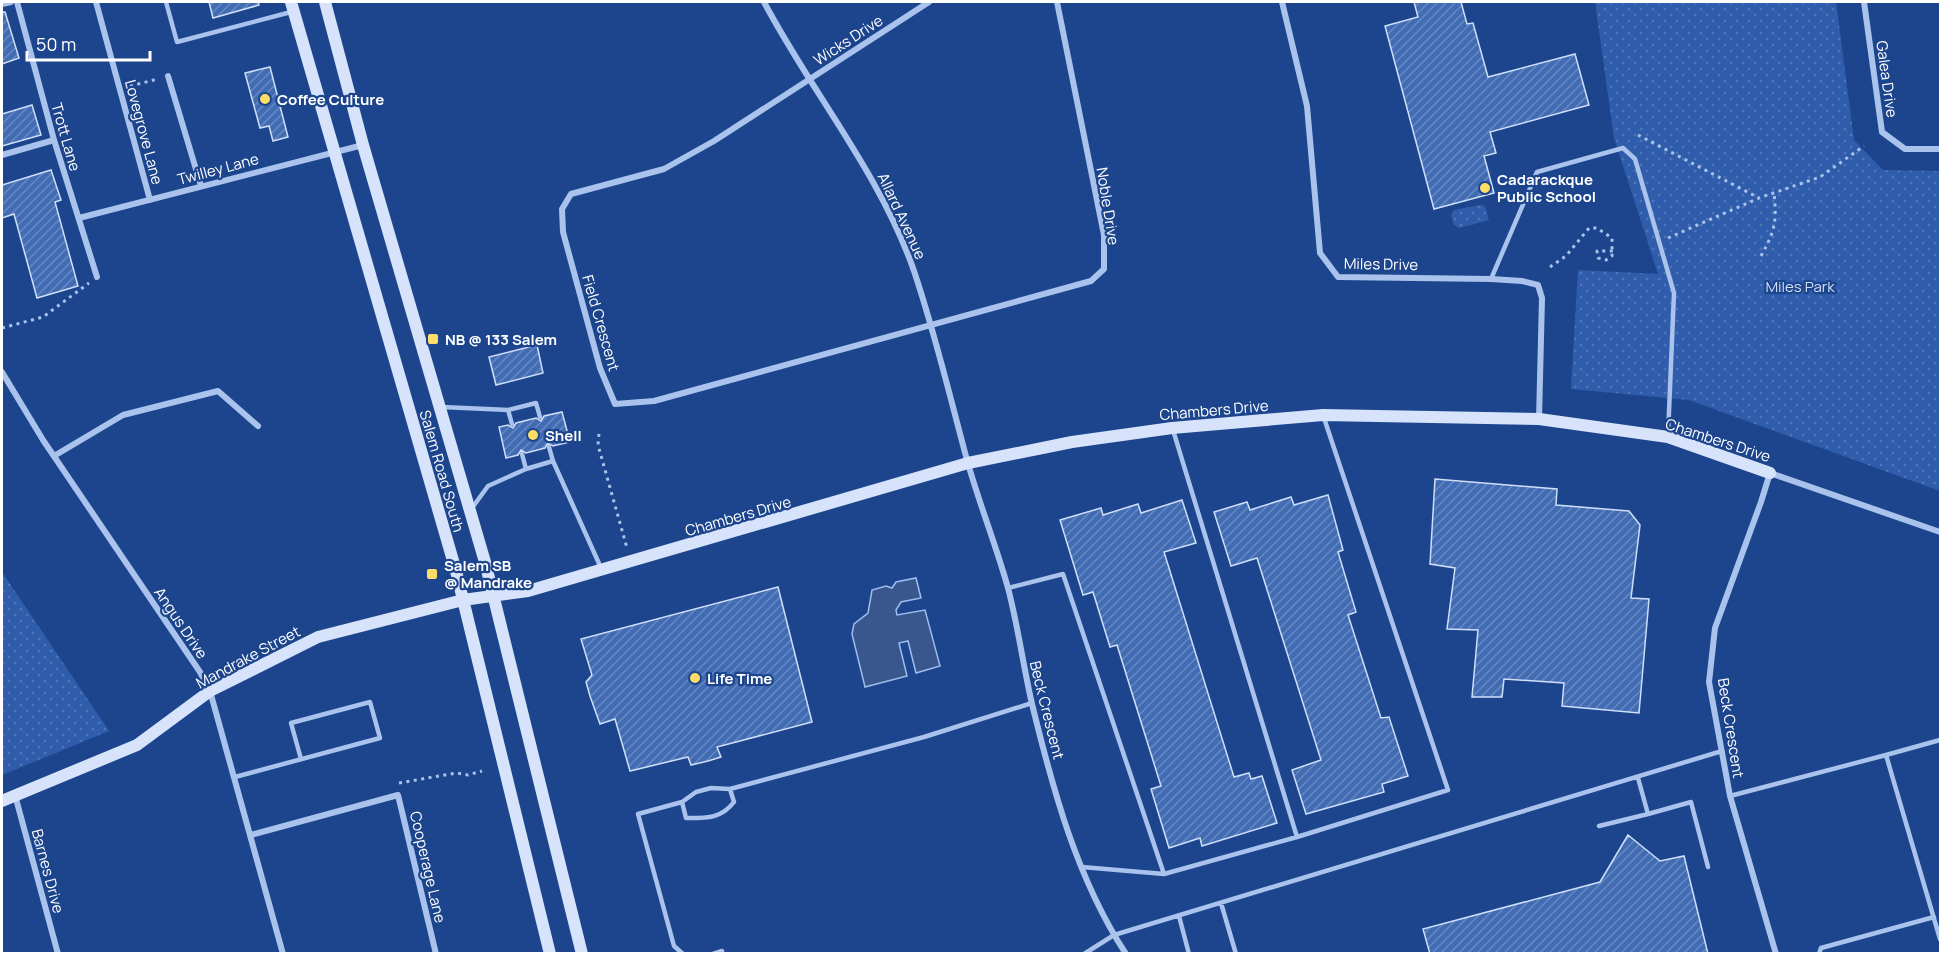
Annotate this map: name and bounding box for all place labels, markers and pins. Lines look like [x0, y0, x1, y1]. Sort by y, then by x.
place label: Coffee Culture [277, 89, 384, 110]
marker: Coffee Culture [258, 92, 272, 106]
place label: Cadarackque Public School [1497, 169, 1596, 207]
marker: Cadarackque Public School [1478, 181, 1492, 195]
place label: NB @ 133 Salem [445, 329, 557, 350]
marker: NB @ 133 Salem [426, 332, 440, 346]
place label: Shell [545, 425, 582, 446]
marker: Shell [526, 428, 540, 442]
place label: Salem SB @ Mandrake [444, 555, 532, 593]
marker: Salem SB @ Mandrake [425, 567, 439, 581]
place label: Life Time [707, 668, 772, 689]
marker: Life Time [688, 671, 702, 685]

